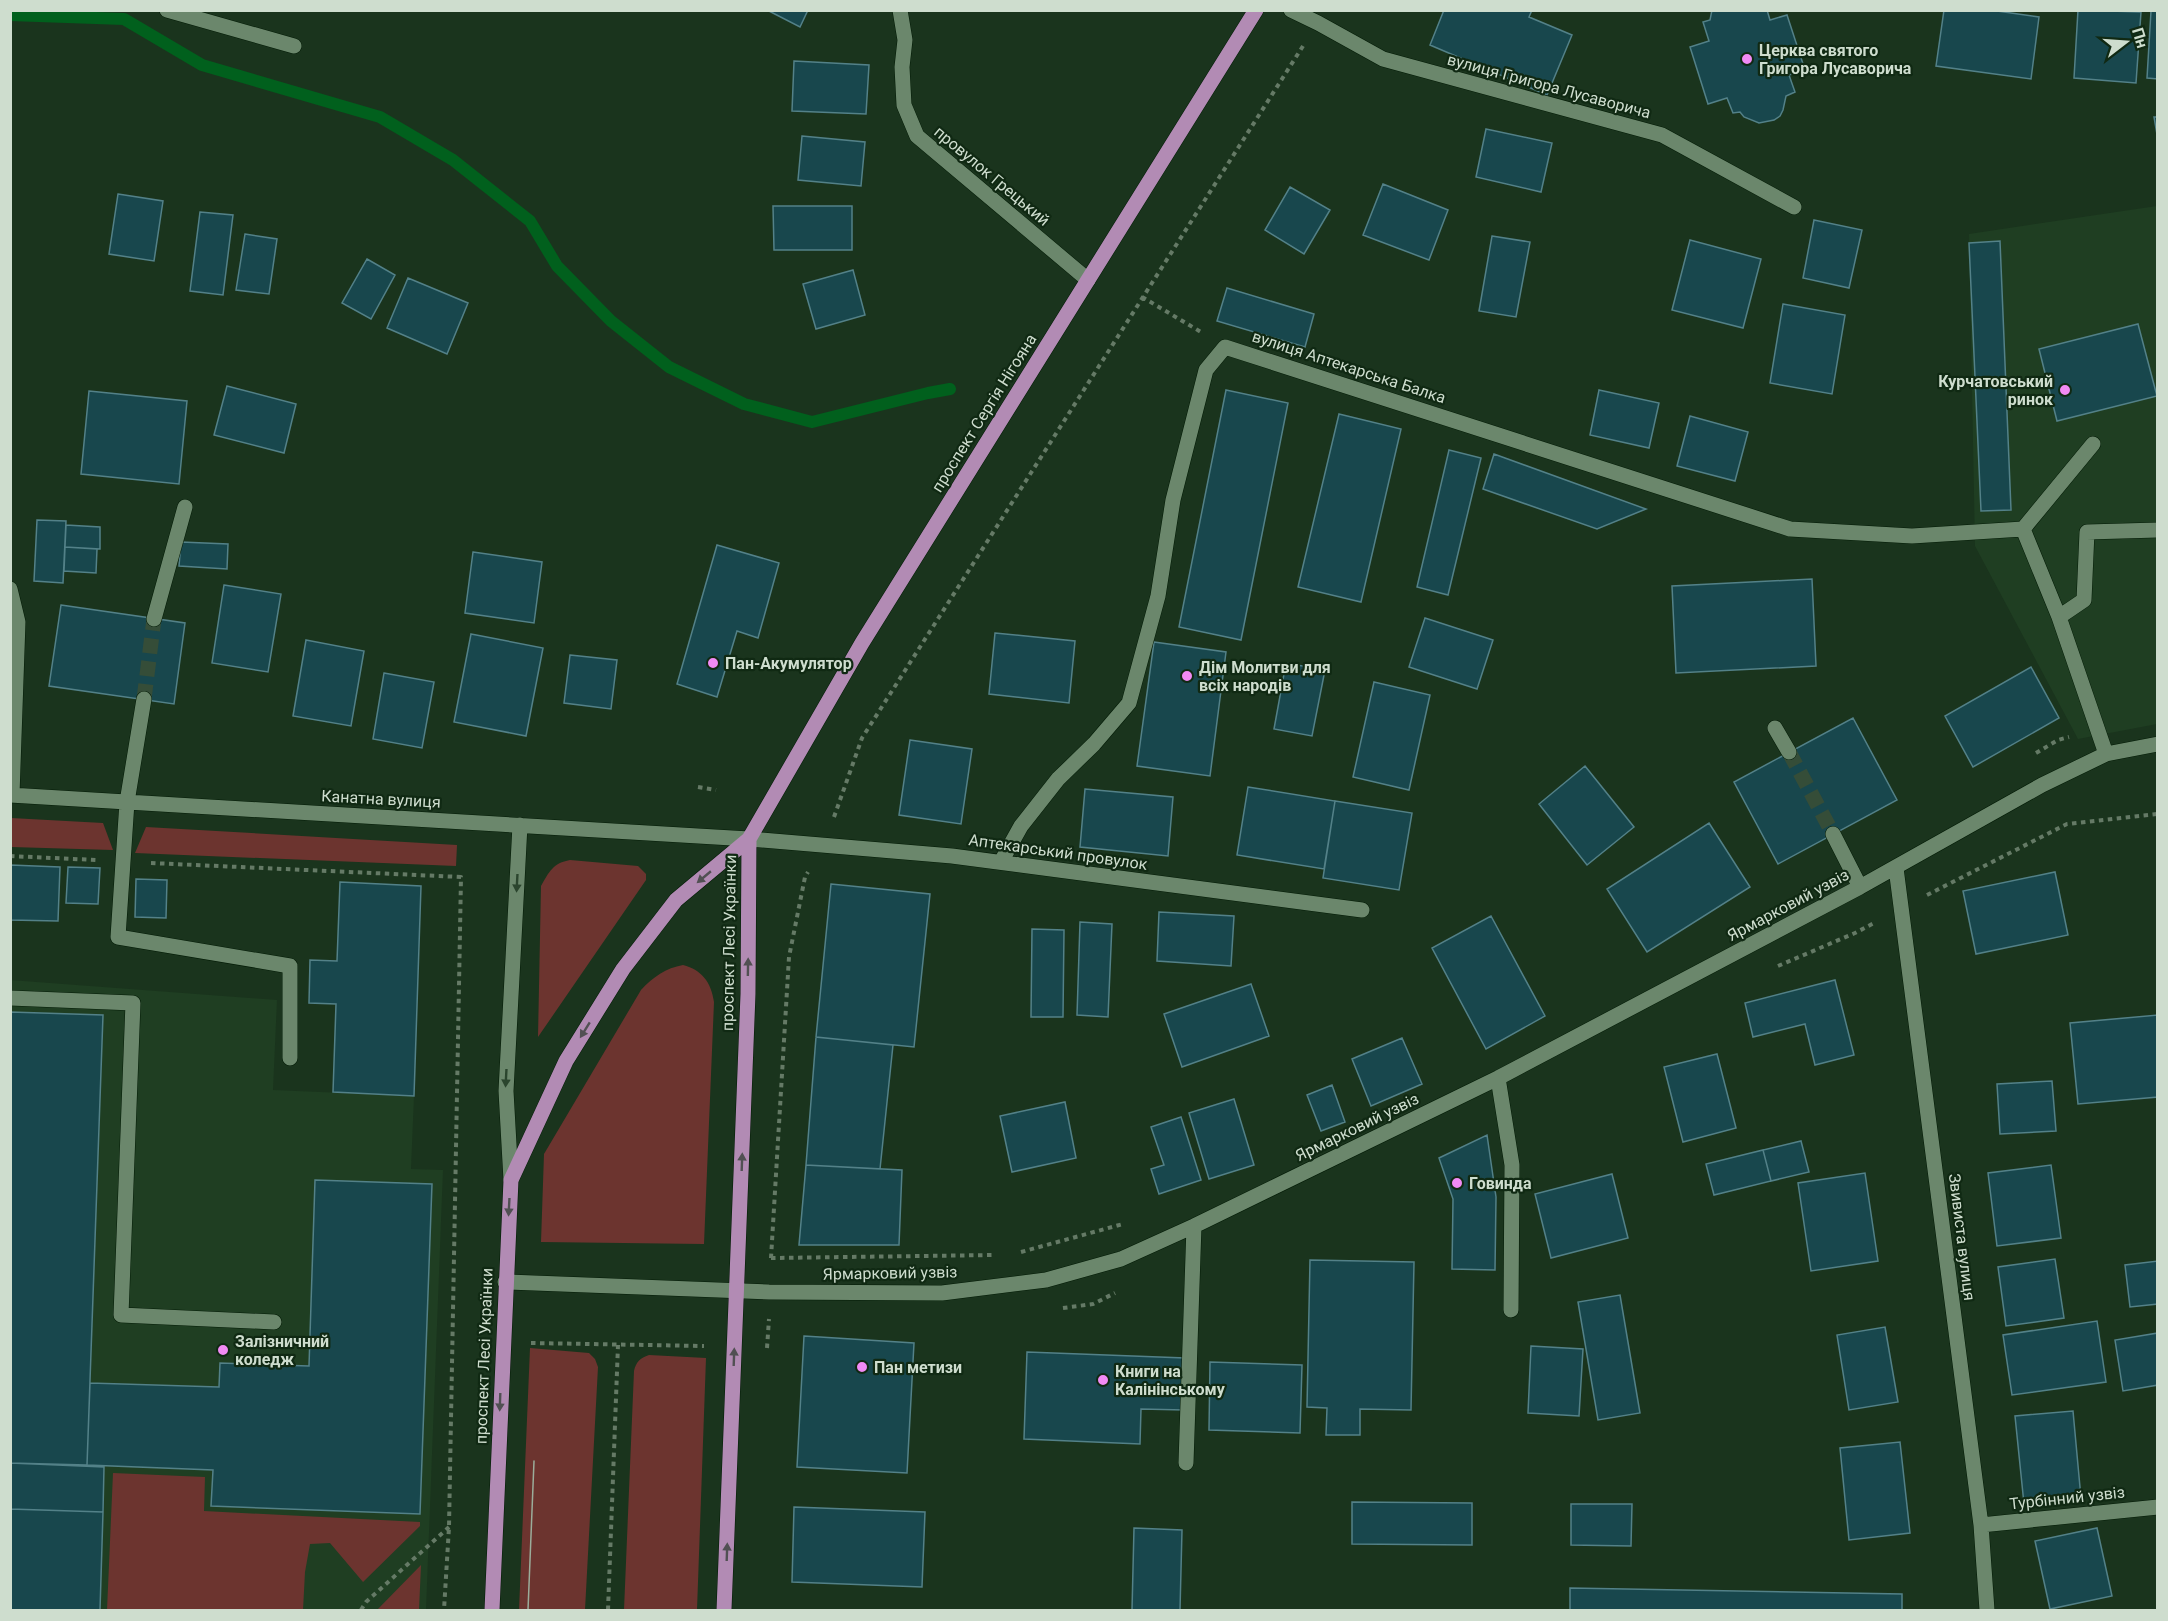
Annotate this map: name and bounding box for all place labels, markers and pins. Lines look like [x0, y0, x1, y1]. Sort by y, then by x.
place label: Церква святого Григора Лусаворича [1759, 41, 1912, 78]
marker: Церква святого Григора Лусаворича [1740, 52, 1754, 66]
place label: Курчатовський ринок [1938, 372, 2054, 409]
marker: Курчатовський ринок [2058, 383, 2072, 397]
place label: Пан-Акумулятор [725, 654, 852, 673]
marker: Пан-Акумулятор [706, 656, 720, 670]
place label: Дім Молитви для всіх народів [1199, 658, 1331, 695]
marker: Дім Молитви для всіх народів [1180, 669, 1194, 683]
place label: Говинда [1469, 1174, 1532, 1193]
marker: Говинда [1450, 1176, 1464, 1190]
place label: Залізничний коледж [235, 1332, 329, 1369]
marker: Залізничний коледж [216, 1343, 230, 1357]
place label: Пан метизи [874, 1358, 962, 1377]
marker: Пан метизи [855, 1360, 869, 1374]
place label: Книги на Калінінському [1115, 1362, 1226, 1399]
marker: Книги на Калінінському [1096, 1373, 1110, 1387]

